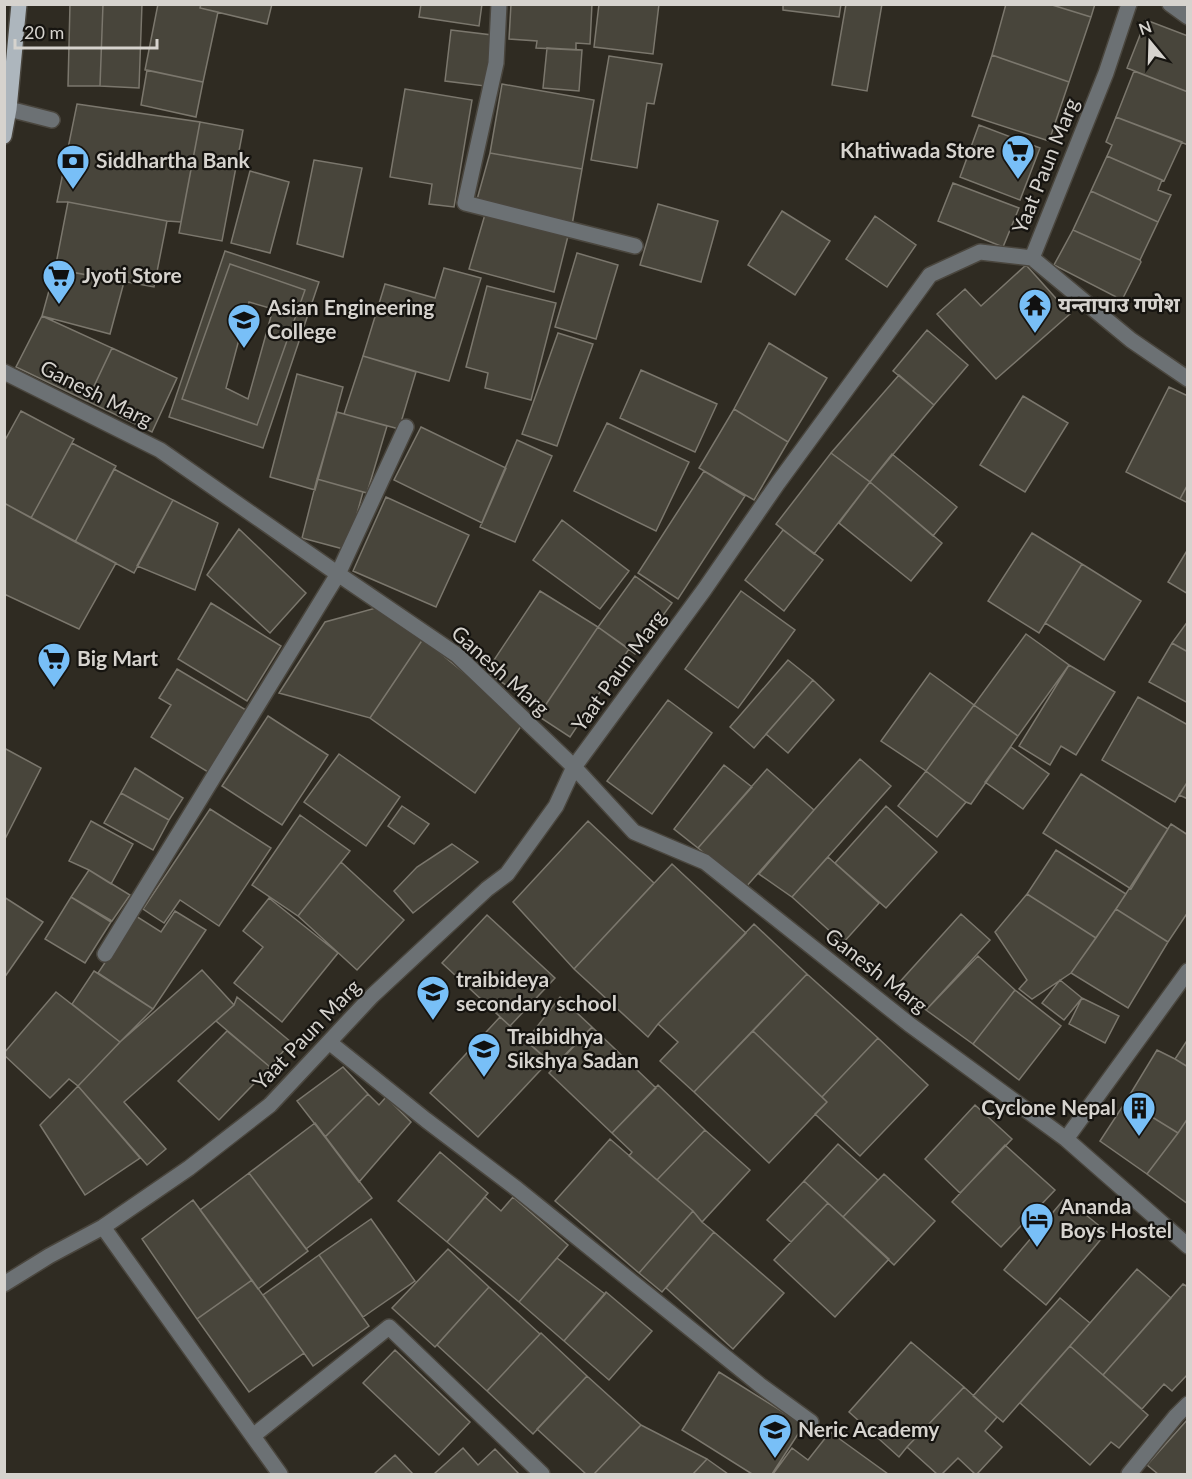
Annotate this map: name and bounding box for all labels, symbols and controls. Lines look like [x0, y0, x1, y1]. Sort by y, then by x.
scale bar [15, 12, 158, 50]
north arrow [1120, 12, 1180, 72]
text: N [1136, 16, 1154, 38]
text: 20 m [24, 21, 64, 43]
street label: Yaat Paun Marg [1006, 94, 1083, 237]
supermarket icon: Khatiwada Store [1000, 133, 1036, 180]
place label: Khatiwada Store [840, 137, 995, 162]
bank icon: Siddhartha Bank [55, 143, 91, 190]
place label: Siddhartha Bank [96, 147, 251, 172]
supermarket icon: Jyoti Store [41, 258, 77, 305]
place label: Jyoti Store [82, 262, 182, 287]
temple icon: यन्तापाउ गणेश [1017, 287, 1053, 334]
place label: यन्तापाउ गणेश [1058, 291, 1181, 316]
place label: Asian Engineering College [266, 294, 434, 343]
school or university icon: Asian Engineering College [226, 302, 262, 349]
street label: Ganesh Marg [36, 354, 157, 432]
street label: Yaat Paun Marg [565, 605, 670, 736]
street label: Ganesh Marg [447, 620, 555, 720]
supermarket icon: Big Mart [36, 641, 72, 688]
place label: Big Mart [77, 645, 158, 670]
street label: Ganesh Marg [821, 922, 933, 1017]
place label: traibideya secondary school [456, 966, 617, 1015]
street label: Yaat Paun Marg [247, 973, 365, 1094]
school or university icon: traibideya secondary school [415, 974, 451, 1021]
place label: Traibidhya Sikshya Sadan [507, 1023, 639, 1072]
school or university icon: Traibidhya Sikshya Sadan [466, 1031, 502, 1078]
building icon: Cyclone Nepal [1121, 1090, 1157, 1137]
place label: Cyclone Nepal [981, 1094, 1116, 1119]
place label: Ananda Boys Hostel [1059, 1193, 1172, 1242]
hotel icon: Ananda Boys Hostel [1019, 1201, 1055, 1248]
school or university icon: Neric Academy [757, 1412, 793, 1459]
place label: Neric Academy [798, 1416, 940, 1441]

